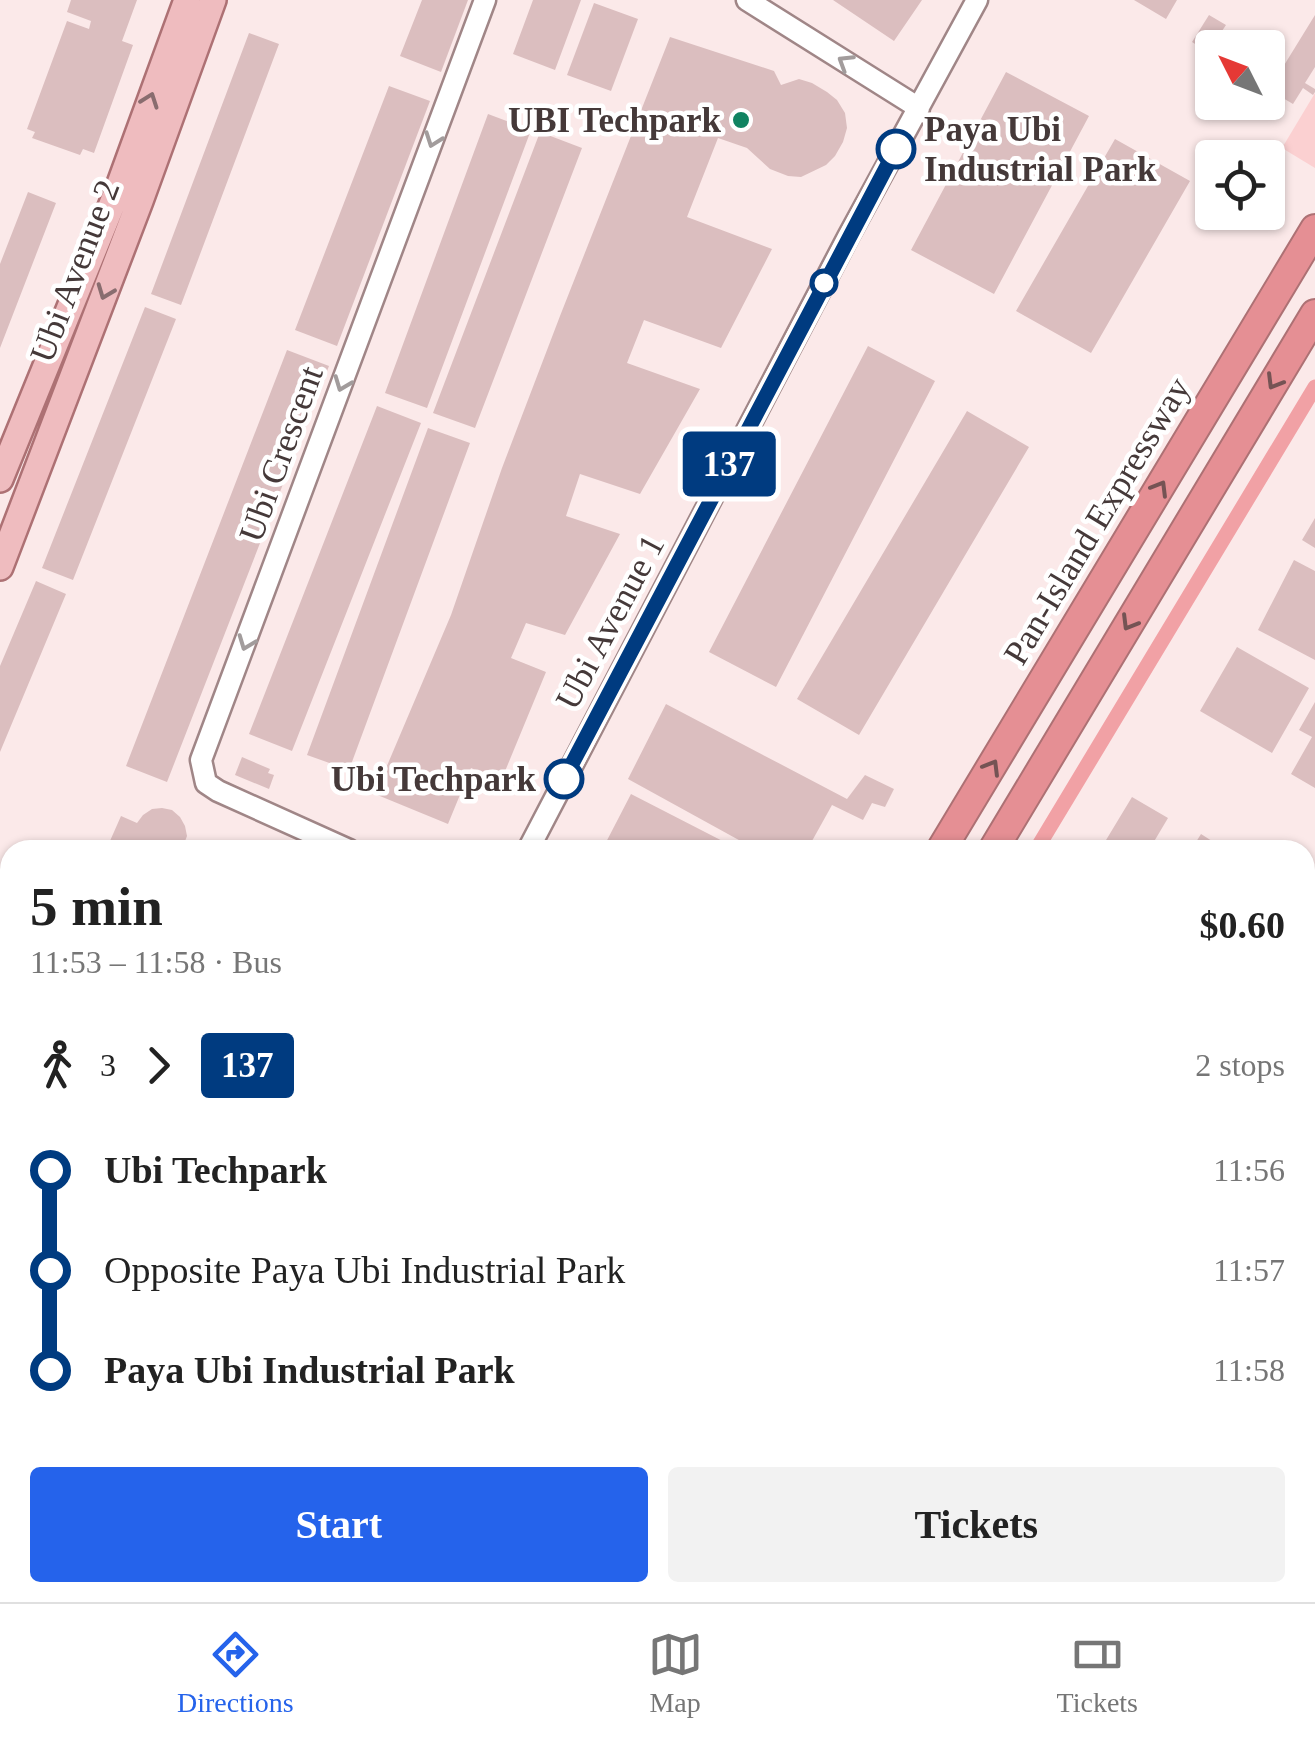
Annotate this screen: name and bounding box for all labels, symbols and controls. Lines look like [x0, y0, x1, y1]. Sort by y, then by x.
north arrow [1195, 30, 1285, 120]
map controls [1195, 30, 1285, 230]
one-way arrow [838, 55, 856, 74]
one-way arrow [138, 93, 159, 110]
place label: UBI Techpark [508, 101, 722, 140]
marker: UBI Techpark [730, 109, 752, 131]
place label: Paya Ubi Industrial Park [924, 110, 1157, 189]
one-way arrow [424, 130, 445, 147]
marker: Paya Ubi Industrial Park [877, 130, 915, 168]
button: locate [1195, 140, 1285, 230]
street label: Ubi Avenue 2 [22, 174, 128, 368]
unlabelled marker [811, 270, 837, 296]
one-way arrow [97, 282, 117, 299]
street label: Ubi Crescent [231, 361, 331, 547]
street label: Pan-Island Expressway [996, 370, 1198, 671]
one-way arrow [1267, 371, 1286, 389]
one-way arrow [334, 374, 354, 392]
line badge: 137 [672, 432, 786, 496]
text: 137 [703, 445, 755, 484]
one-way arrow [1148, 481, 1167, 499]
street label: Ubi Avenue 1 [548, 528, 672, 716]
one-way arrow [1122, 612, 1141, 630]
one-way arrow [237, 633, 257, 650]
place label: Ubi Techpark [331, 760, 537, 799]
marker: Ubi Techpark [545, 760, 583, 798]
one-way arrow [980, 760, 999, 778]
text: 5 min [30, 876, 163, 937]
text: $0.60 [1200, 904, 1285, 946]
text: 11:53 – 11:58 · Bus [30, 944, 282, 980]
icon: walk [30, 1038, 85, 1093]
icon: forward [131, 1038, 186, 1093]
text: 137 [221, 1046, 274, 1085]
text: 3 [100, 1047, 116, 1083]
text: 2 stops [1195, 1047, 1285, 1083]
text: Ubi Techpark [104, 1149, 327, 1191]
text: 11:56 [1213, 1152, 1285, 1188]
text: Opposite Paya Ubi Industrial Park [104, 1249, 625, 1291]
text: 11:57 [1213, 1252, 1285, 1288]
text: Paya Ubi Industrial Park [104, 1349, 515, 1391]
text: 11:58 [1213, 1352, 1285, 1388]
button: Start [30, 1467, 648, 1582]
button: Tickets [668, 1467, 1285, 1582]
tab: Directions [177, 1627, 294, 1719]
tab: Map [648, 1627, 703, 1719]
tab: Tickets [1057, 1627, 1138, 1719]

